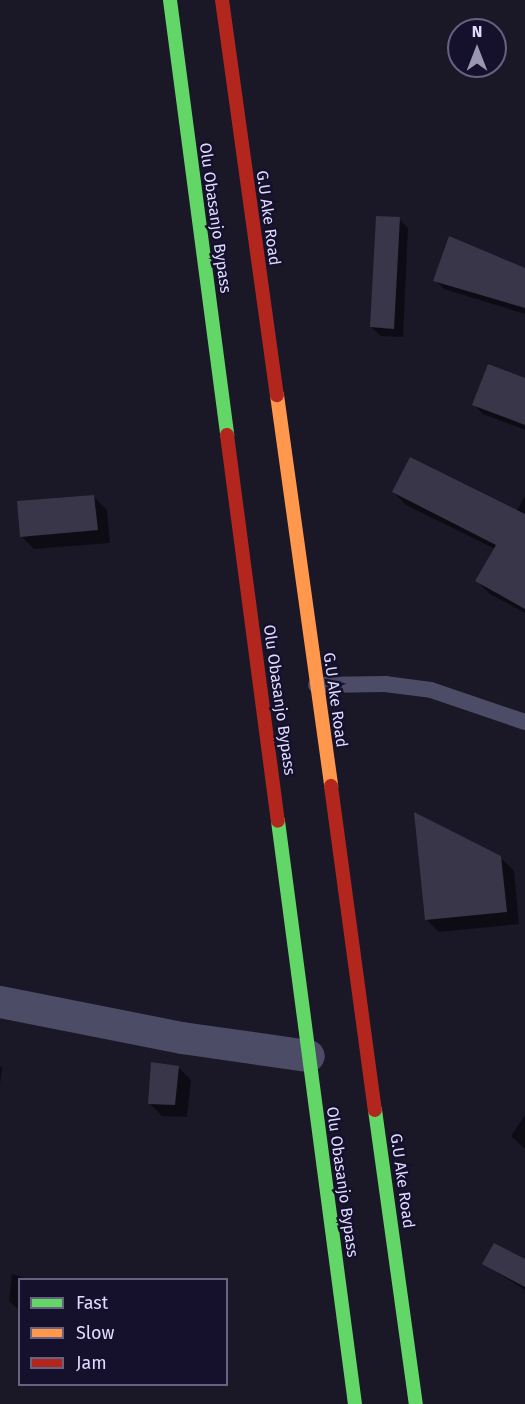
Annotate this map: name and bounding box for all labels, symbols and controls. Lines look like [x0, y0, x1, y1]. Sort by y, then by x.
north arrow [447, 18, 507, 78]
text: N [472, 22, 482, 41]
street label: Olu Obasanjo Bypass [195, 141, 235, 295]
street label: G.U Ake Road [252, 169, 284, 267]
street label: Olu Obasanjo Bypass [259, 623, 299, 777]
street label: G.U Ake Road [319, 651, 351, 749]
street label: Olu Obasanjo Bypass [322, 1105, 362, 1259]
street label: G.U Ake Road [386, 1132, 418, 1230]
legend [18, 1278, 228, 1386]
text: Fast [76, 1292, 108, 1314]
text: Slow [76, 1322, 114, 1344]
text: Jam [76, 1352, 107, 1374]

